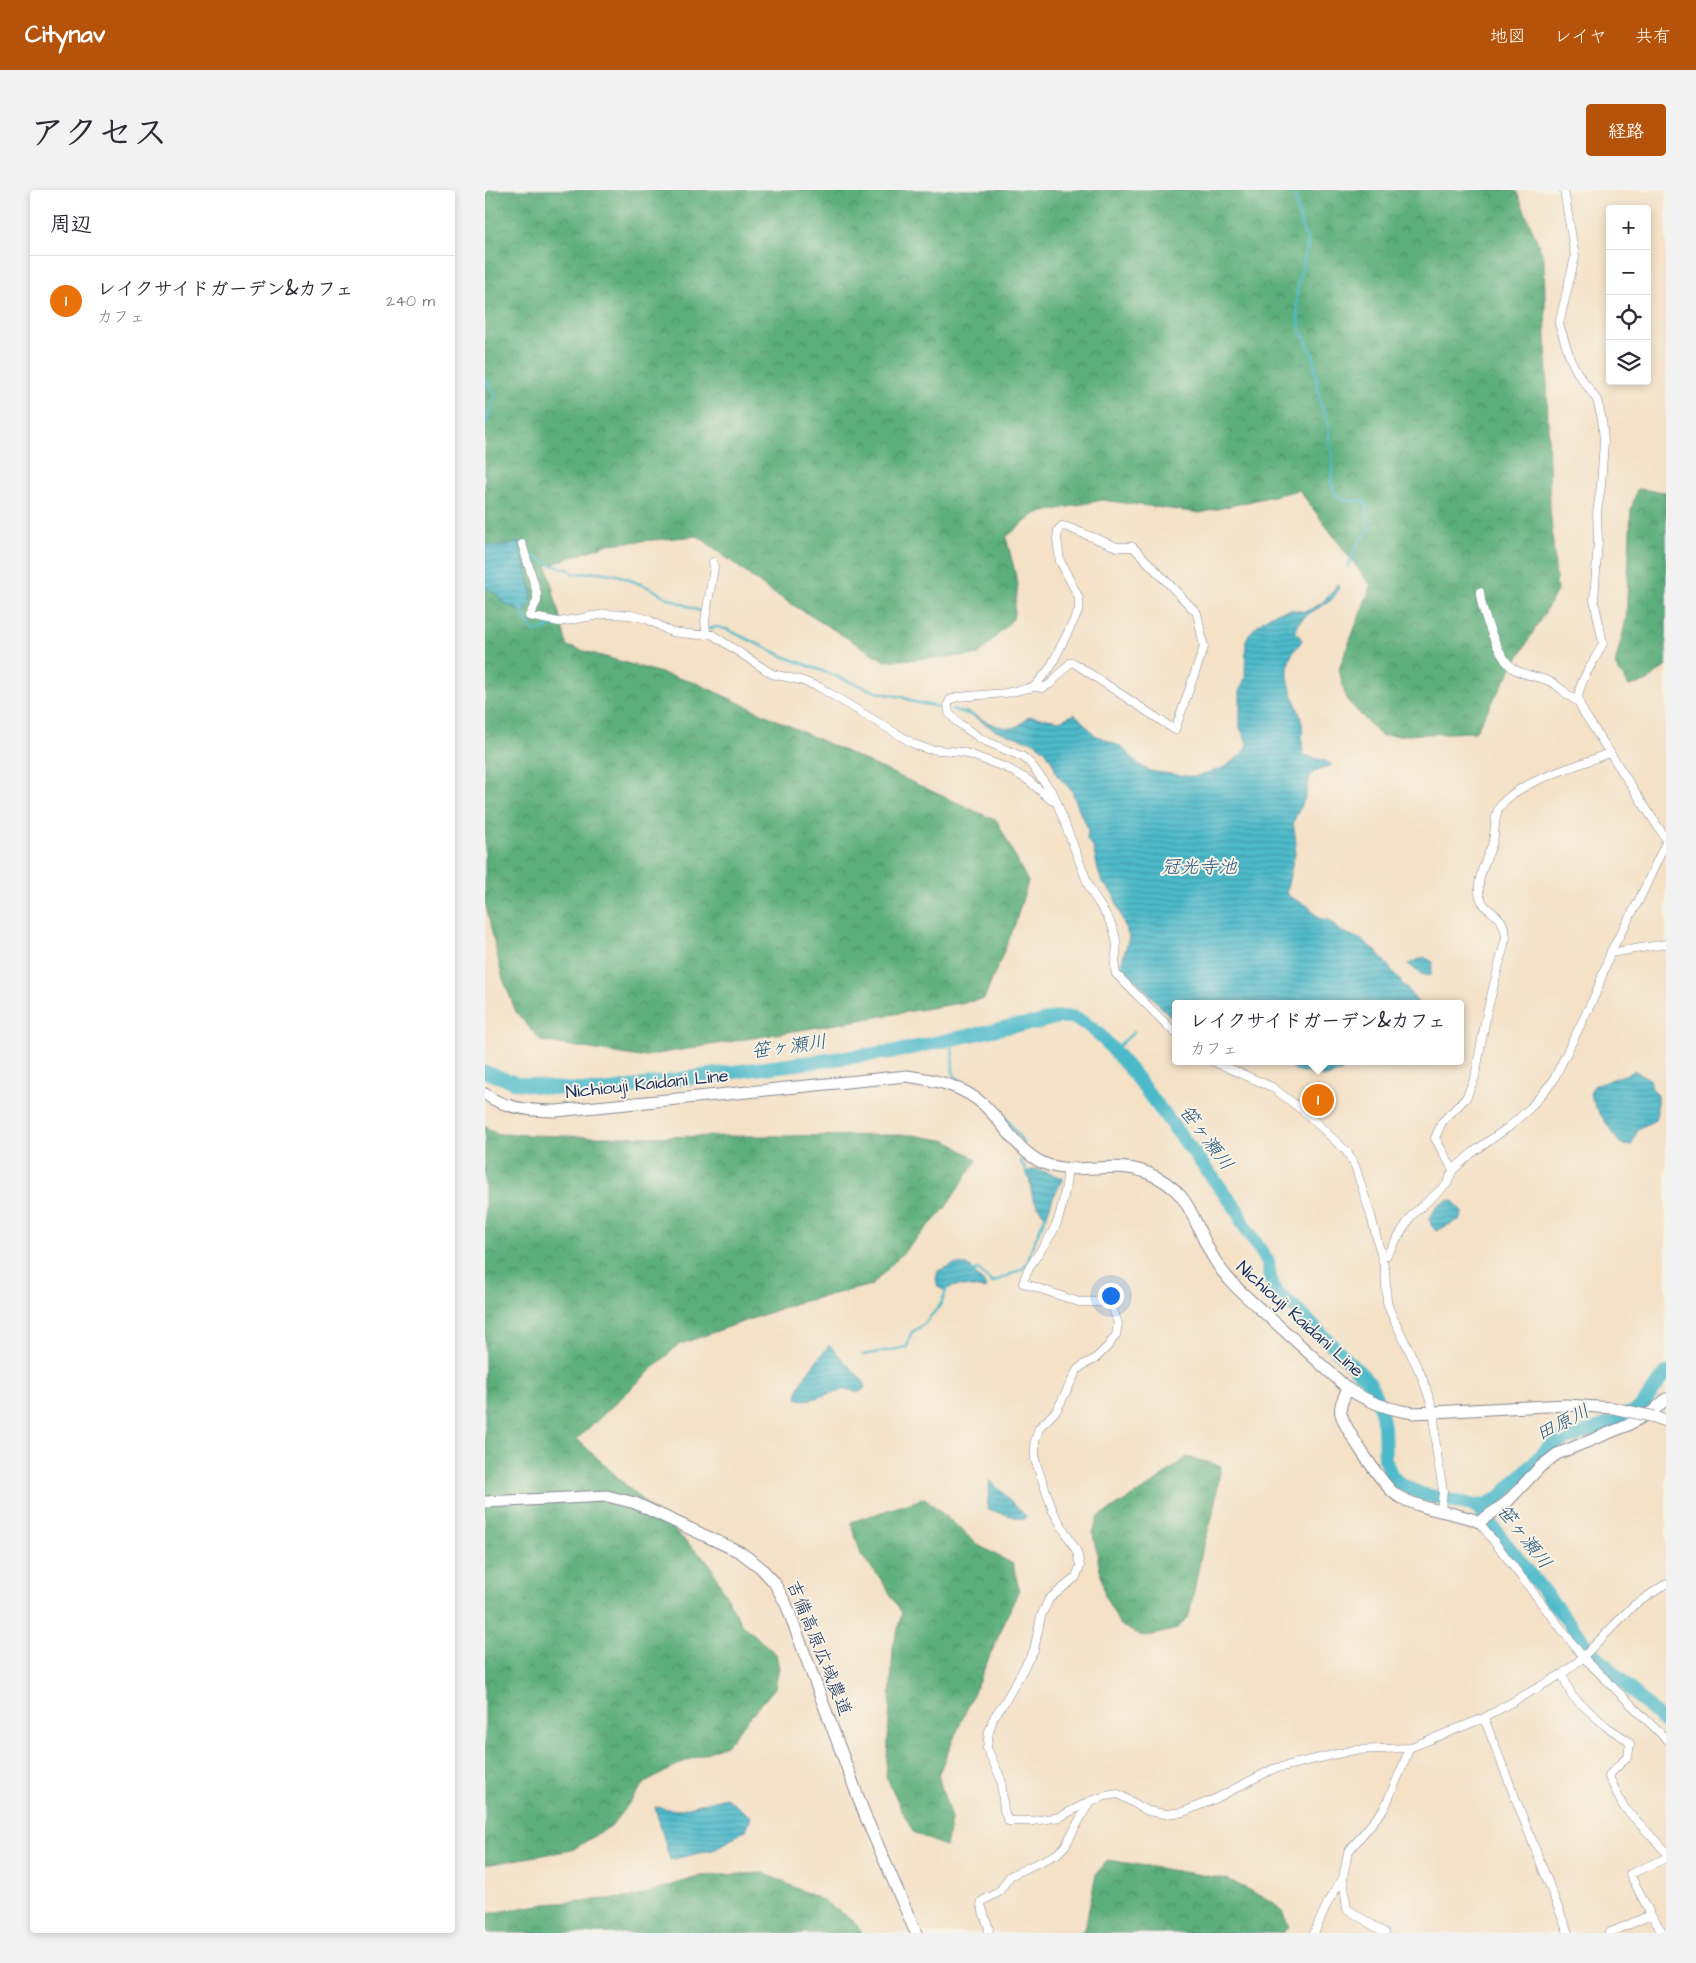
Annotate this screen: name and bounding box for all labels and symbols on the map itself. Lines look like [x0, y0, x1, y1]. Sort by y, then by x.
water label: 冠光寺池 [1161, 854, 1238, 881]
water label: 笹ヶ瀬川 [749, 1028, 829, 1066]
street label: Nichiouji Kaidani Line [564, 1063, 730, 1105]
pin: 1 [1302, 1081, 1334, 1119]
water label: 笹ヶ瀬川 [1172, 1100, 1240, 1176]
street label: Nichiouji Kaidani Line [1231, 1255, 1369, 1383]
your location [1098, 1283, 1124, 1309]
water label: 田原川 [1531, 1398, 1595, 1448]
water label: 笹ヶ瀬川 [1490, 1499, 1558, 1575]
street label: 吉備高原広域農道 [780, 1577, 858, 1719]

